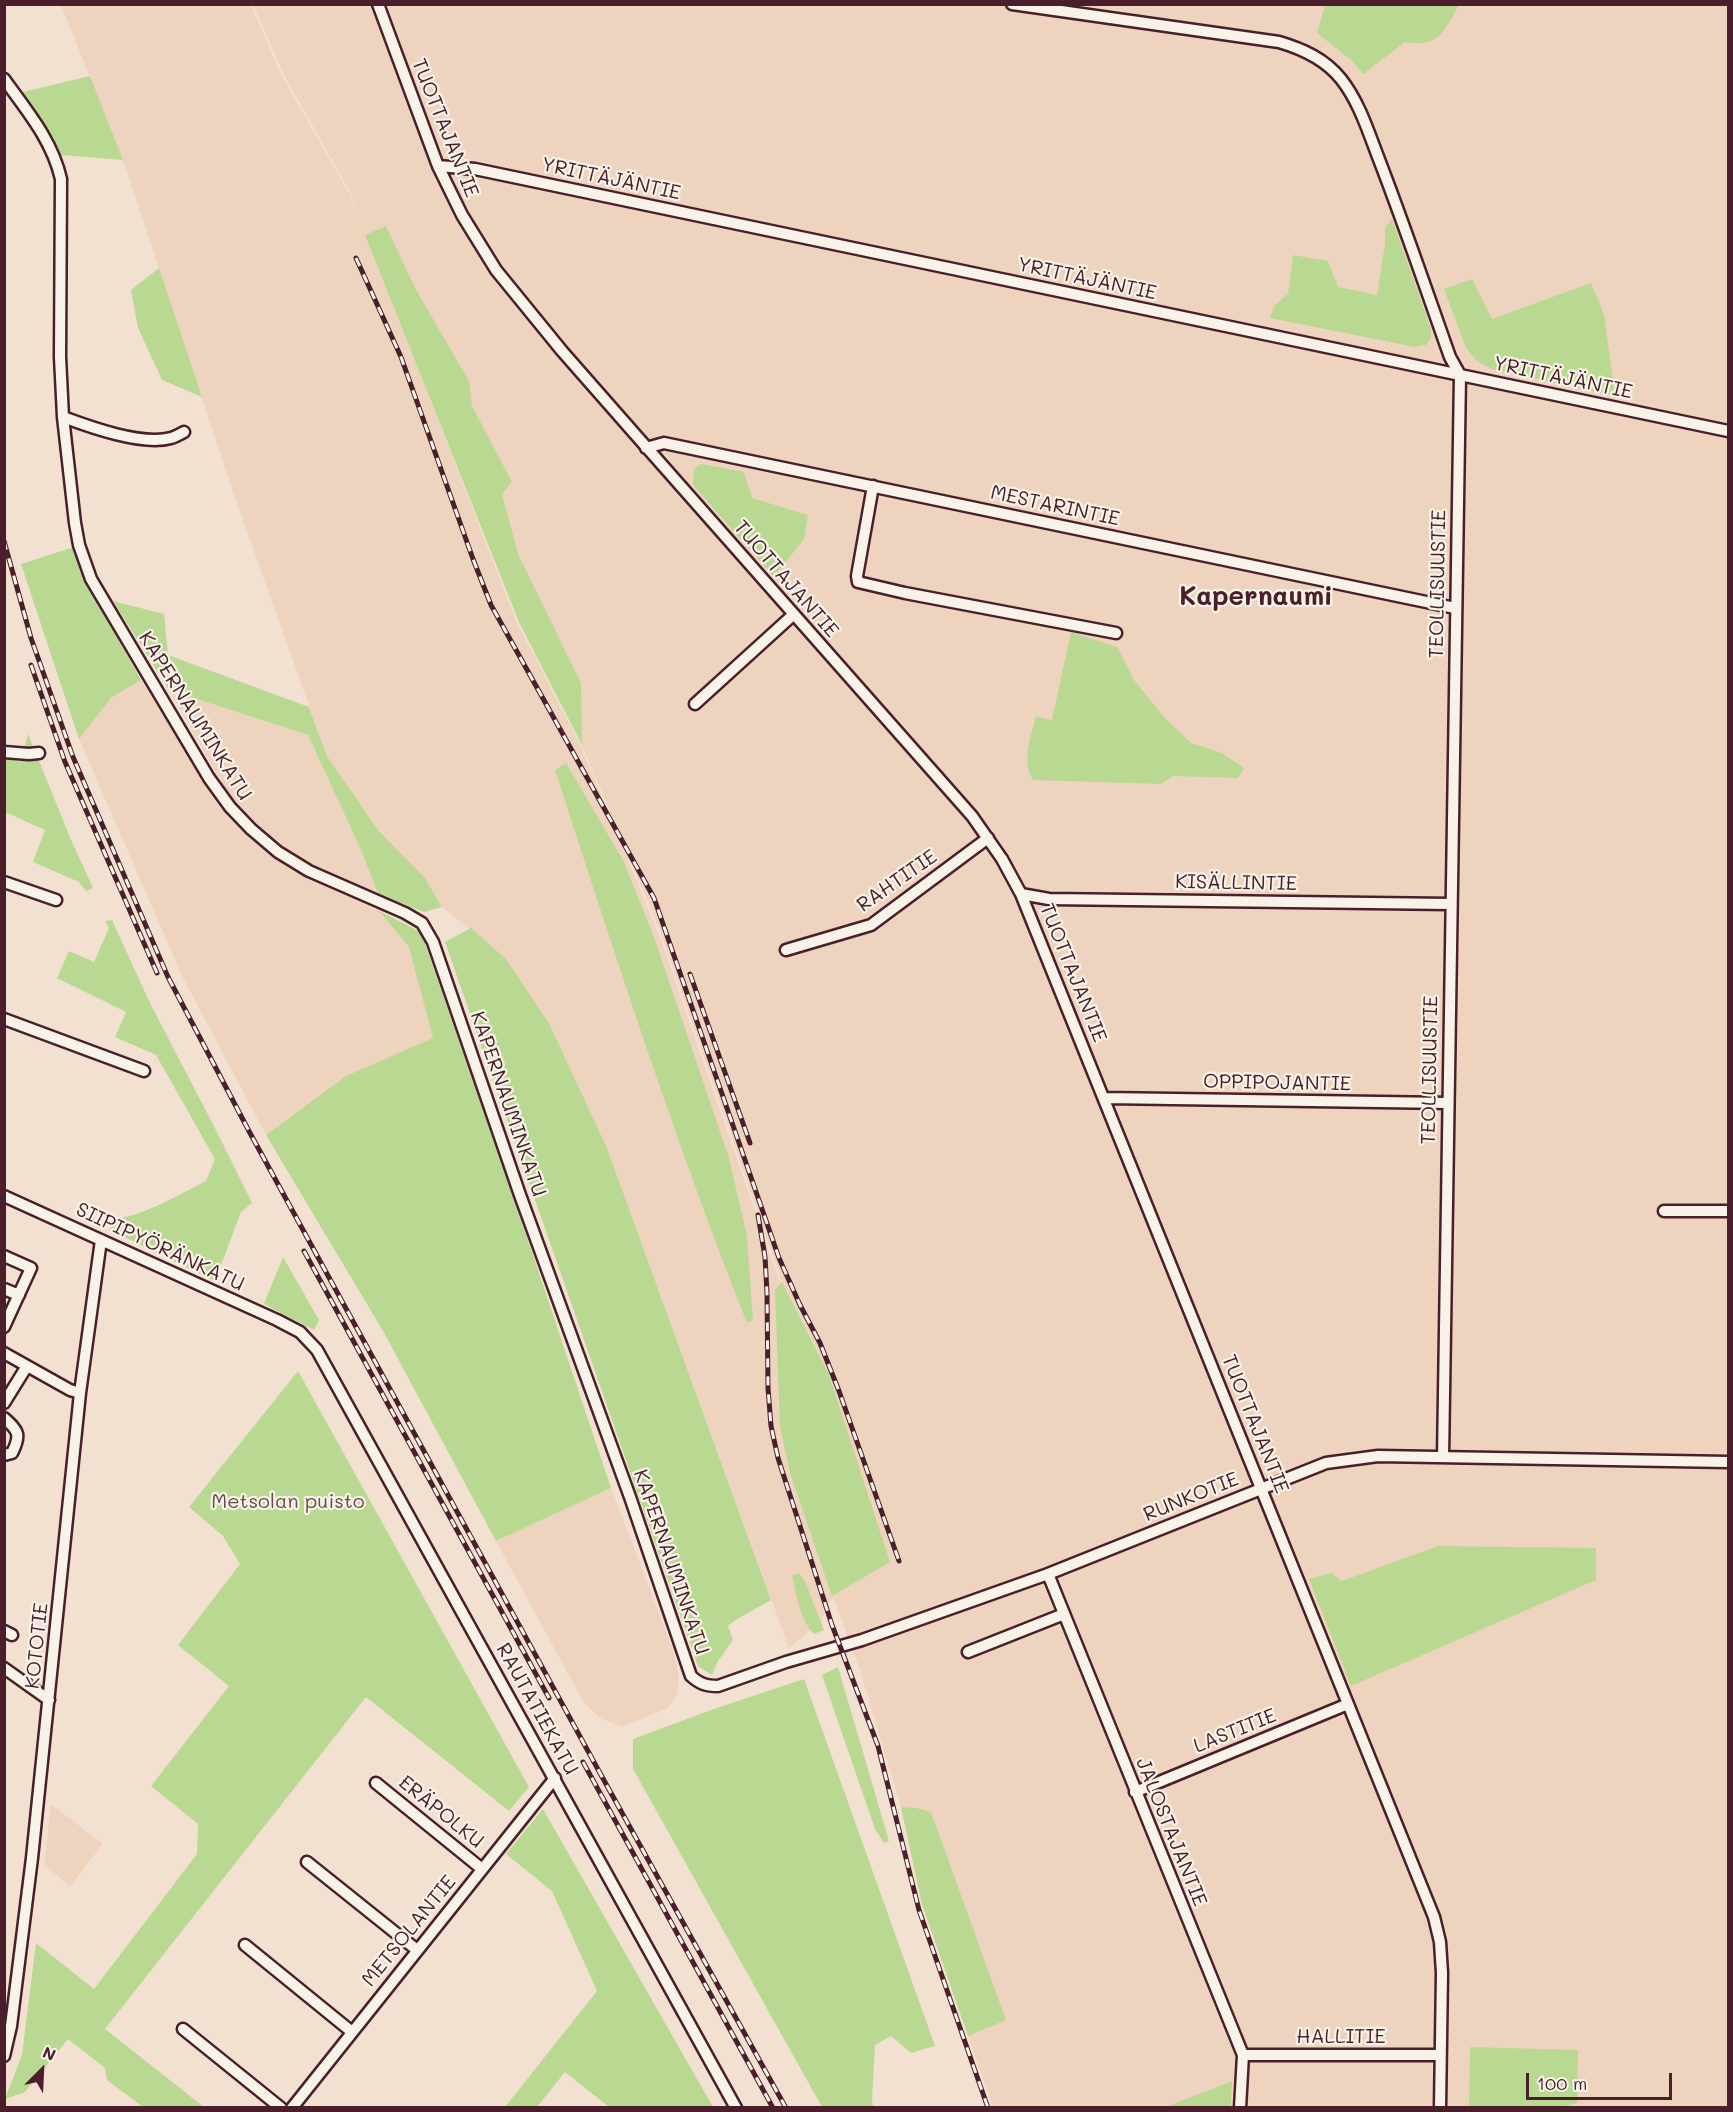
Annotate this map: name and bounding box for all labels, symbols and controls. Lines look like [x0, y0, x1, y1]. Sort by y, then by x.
street label: TUOTTAJANTIE [406, 55, 484, 201]
street label: YRITTÄJÄNTIE [539, 153, 683, 205]
street label: YRITTÄJÄNTIE [1015, 253, 1159, 305]
street label: YRITTÄJÄNTIE [1491, 352, 1635, 404]
street label: MESTARINTIE [988, 481, 1122, 531]
street label: TEOLLISUUSTIE [1425, 509, 1451, 659]
street label: TUOTTAJANTIE [729, 516, 843, 642]
district label: Kapernaumi [1179, 581, 1333, 613]
street label: KAPERNAUMINKATU [133, 627, 257, 805]
street label: RAHTITIE [852, 845, 942, 917]
street label: KISÄLLINTIE [1175, 870, 1297, 896]
street label: TUOTTAJANTIE [1034, 900, 1112, 1046]
street label: TEOLLISUUSTIE [1417, 995, 1443, 1145]
street label: KAPERNAUMINKATU [465, 1008, 551, 1200]
street label: OPPIPOJANTIE [1203, 1070, 1351, 1096]
street label: SIIPIPYÖRÄNKATU [72, 1197, 248, 1297]
street label: TUOTTAJANTIE [1216, 1351, 1294, 1497]
street label: KAPERNAUMINKATU [628, 1466, 714, 1658]
street label: RUNKOTIE [1140, 1467, 1242, 1527]
park label: Metsolan puisto [211, 1490, 365, 1514]
street label: KOTOTIE [21, 1602, 53, 1690]
street label: RAUTATIEKATU [491, 1639, 583, 1779]
street label: LASTITIE [1190, 1704, 1280, 1758]
street label: JALOSTAJANTIE [1130, 1754, 1212, 1910]
street label: ERÄPOLKU [394, 1771, 488, 1853]
street label: METSOLANTIE [357, 1871, 461, 1991]
street label: HALLITIE [1296, 2025, 1386, 2049]
north arrow [12, 2040, 72, 2100]
text: N [40, 2041, 59, 2065]
scale bar [1529, 2061, 1674, 2099]
text: 100 m [1537, 2071, 1587, 2095]

